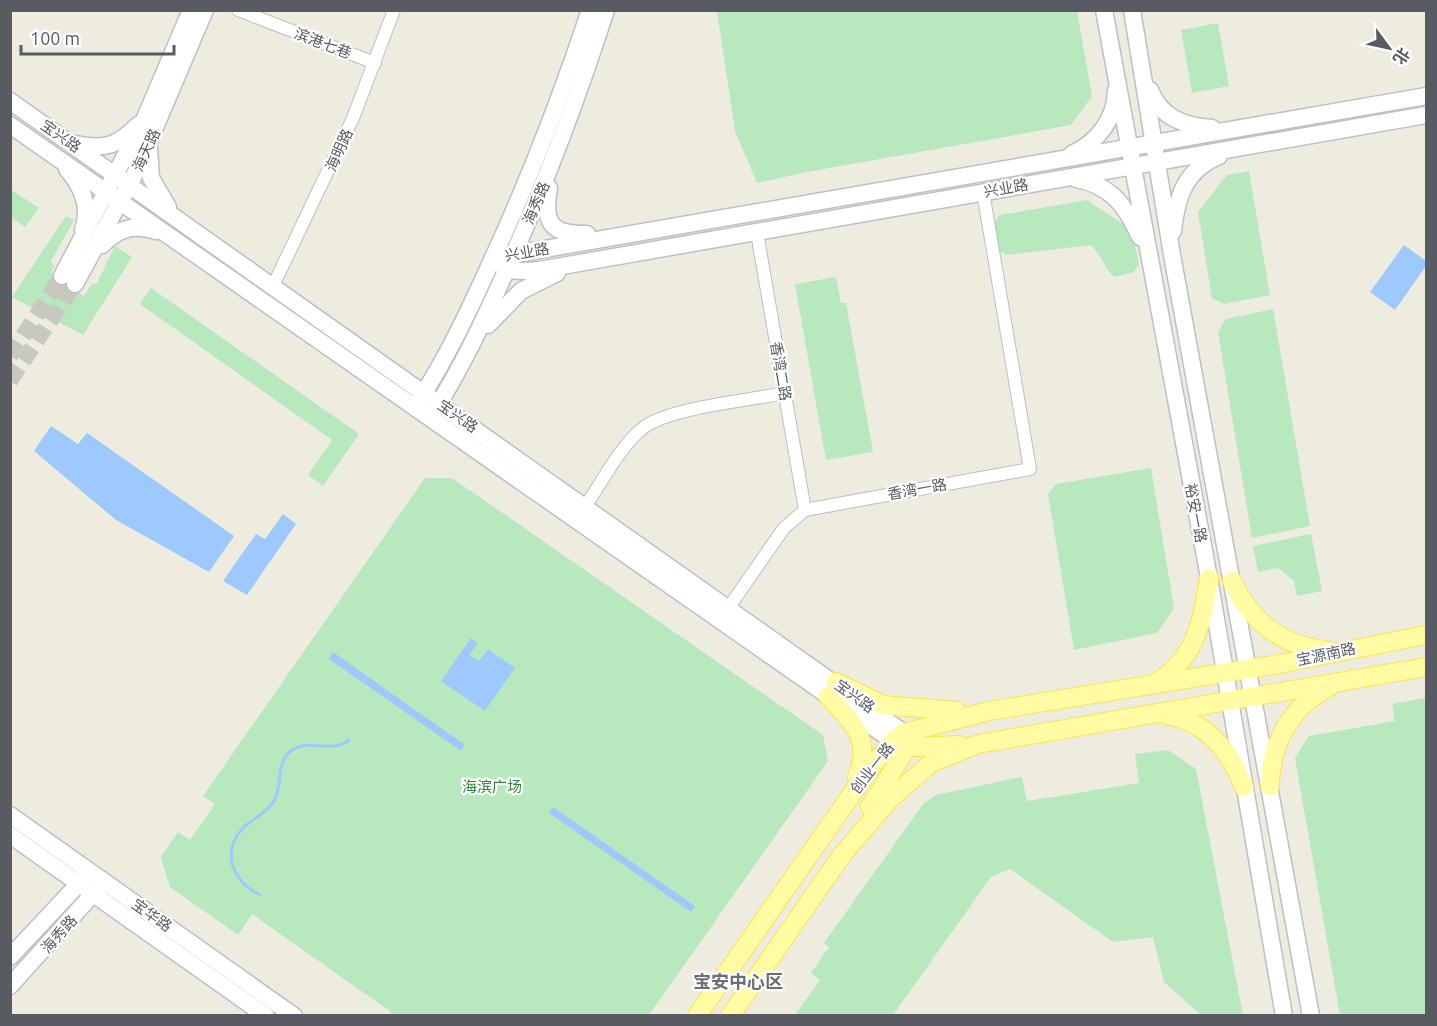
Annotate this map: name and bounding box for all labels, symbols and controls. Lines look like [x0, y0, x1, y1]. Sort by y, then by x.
scale bar [21, 18, 174, 56]
north arrow [1359, 18, 1419, 78]
street label: 滨港七巷 [292, 24, 354, 62]
text: 100 m [30, 28, 80, 48]
text: 北 [1390, 45, 1413, 68]
street label: 宝兴路 [38, 116, 84, 156]
street label: 海天路 [129, 126, 163, 174]
street label: 海明路 [322, 126, 356, 174]
street label: 兴业路 [982, 176, 1030, 200]
street label: 海秀路 [519, 179, 553, 227]
street label: 兴业路 [503, 240, 551, 264]
street label: 香湾二路 [767, 340, 795, 402]
street label: 宝兴路 [435, 396, 481, 436]
street label: 香湾一路 [886, 475, 948, 503]
street label: 裕安一路 [1182, 482, 1210, 544]
street label: 宝源南路 [1295, 639, 1357, 669]
street label: 宝兴路 [832, 676, 878, 716]
street label: 创业一路 [847, 739, 897, 797]
park label: 海滨广场 [462, 778, 522, 795]
street label: 宝华路 [129, 895, 175, 935]
street label: 海秀路 [38, 912, 80, 956]
district label: 宝安中心区 [693, 971, 783, 991]

